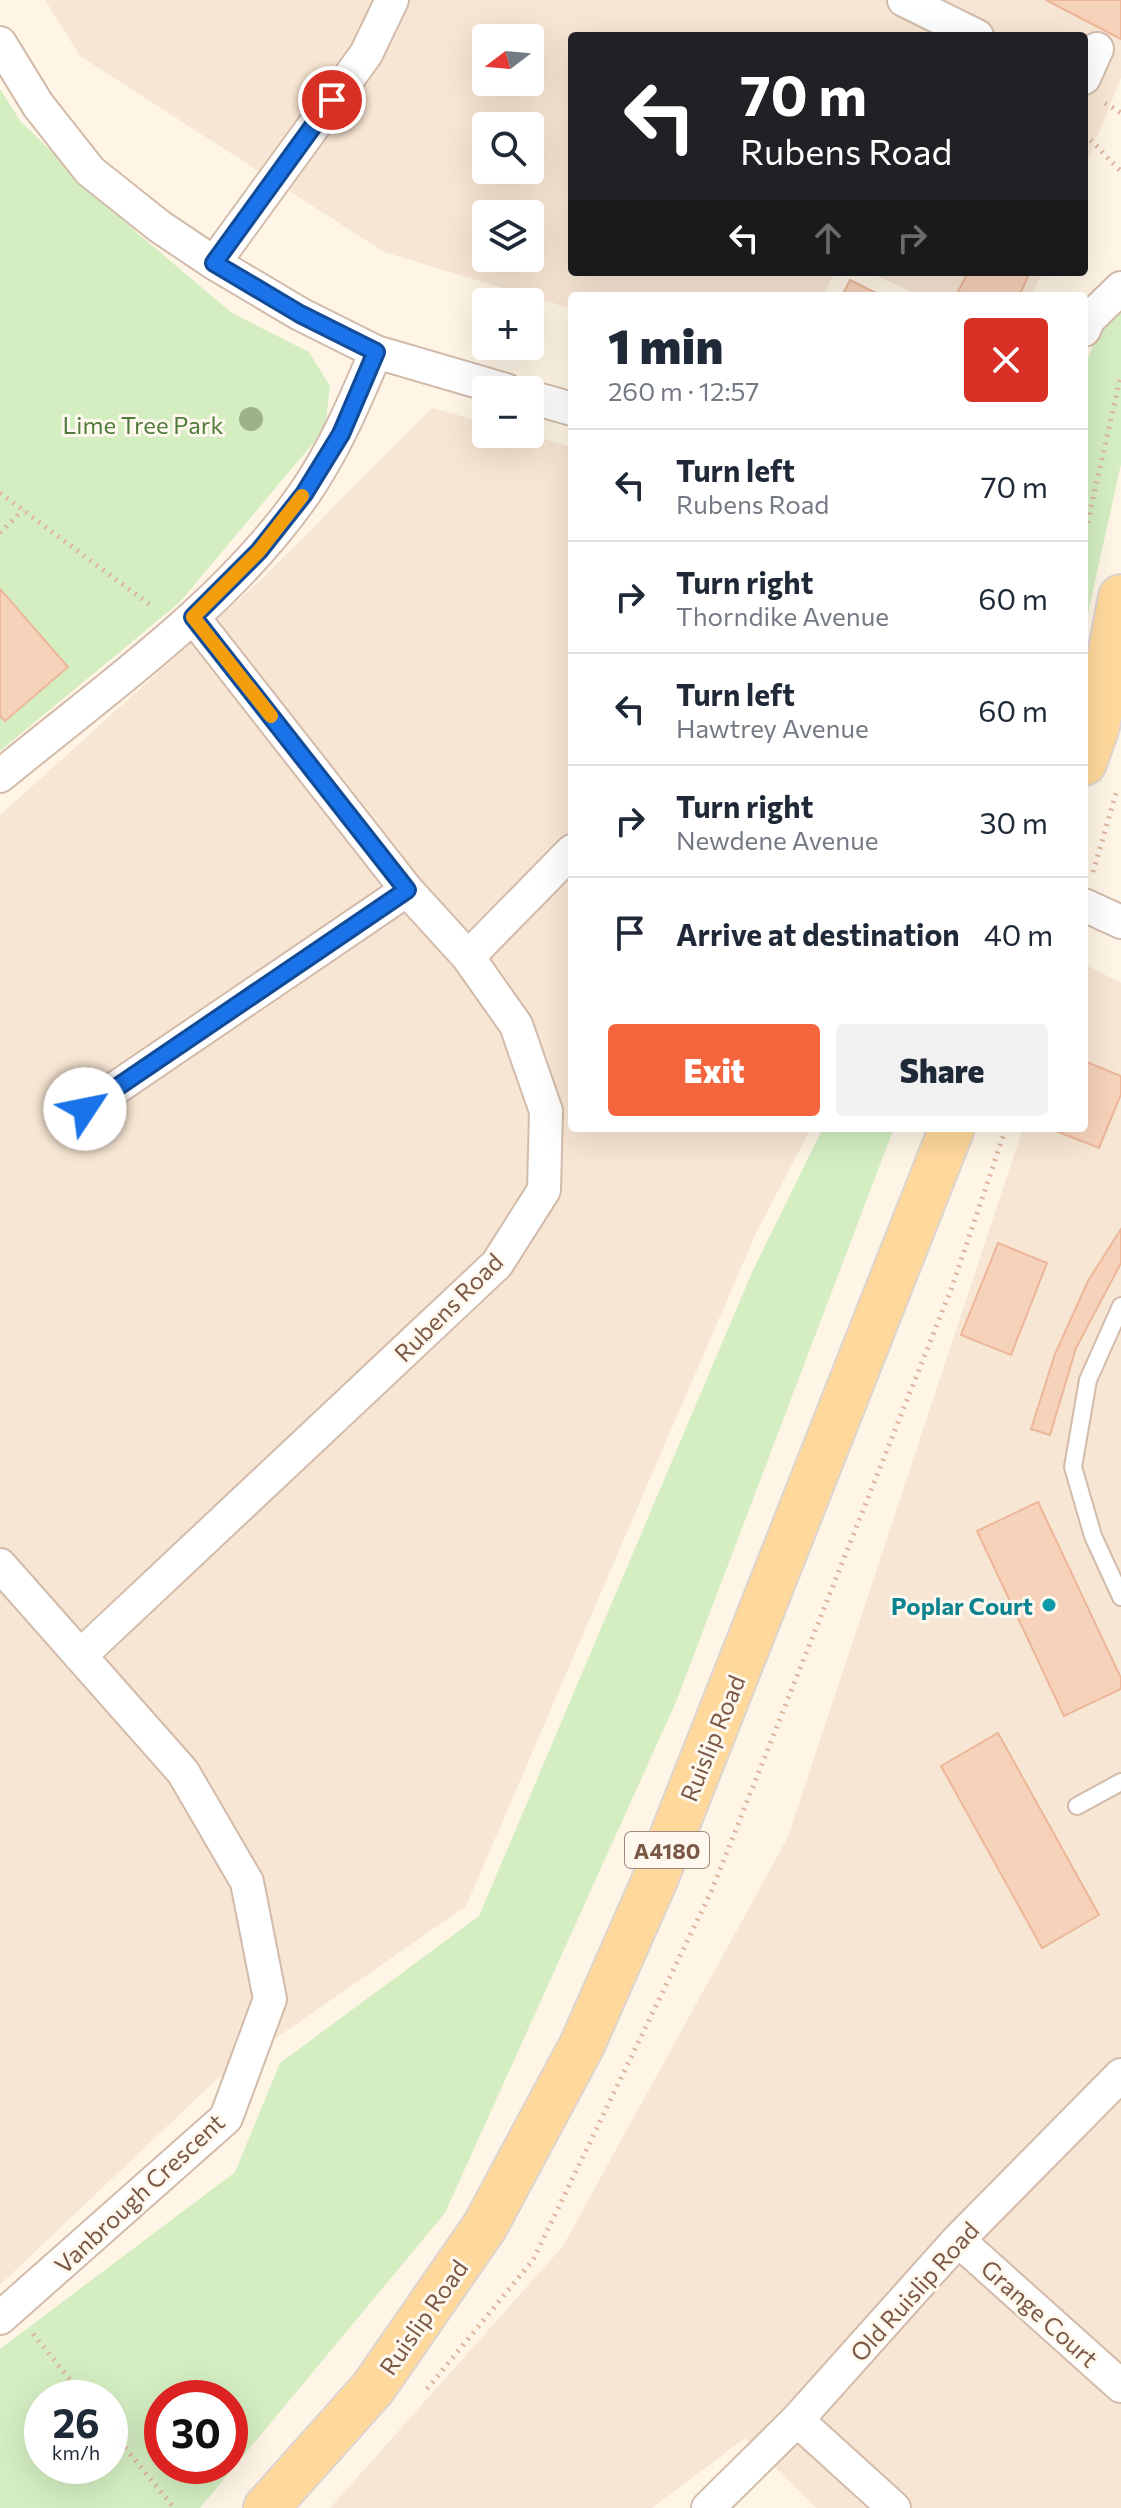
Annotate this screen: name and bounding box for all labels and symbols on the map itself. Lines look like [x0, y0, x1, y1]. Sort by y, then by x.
north arrow [472, 24, 544, 96]
pin [298, 66, 366, 134]
park label: Lime Tree Park [63, 410, 223, 439]
position arrow [43, 1067, 127, 1151]
street label: Rubens Road [388, 1247, 508, 1367]
place label: Poplar Court [891, 1591, 1033, 1620]
marker: Poplar Court [1040, 1596, 1058, 1614]
street label: Ruislip Road [674, 1671, 750, 1805]
road number: A4180 [625, 1832, 709, 1868]
street label: Vanbrough Crescent [48, 2107, 230, 2279]
street label: Old Ruislip Road [844, 2215, 984, 2367]
street label: Grange Court [976, 2253, 1104, 2373]
street label: Ruislip Road [373, 2254, 473, 2380]
speed limit sign: 30 [144, 2380, 248, 2484]

